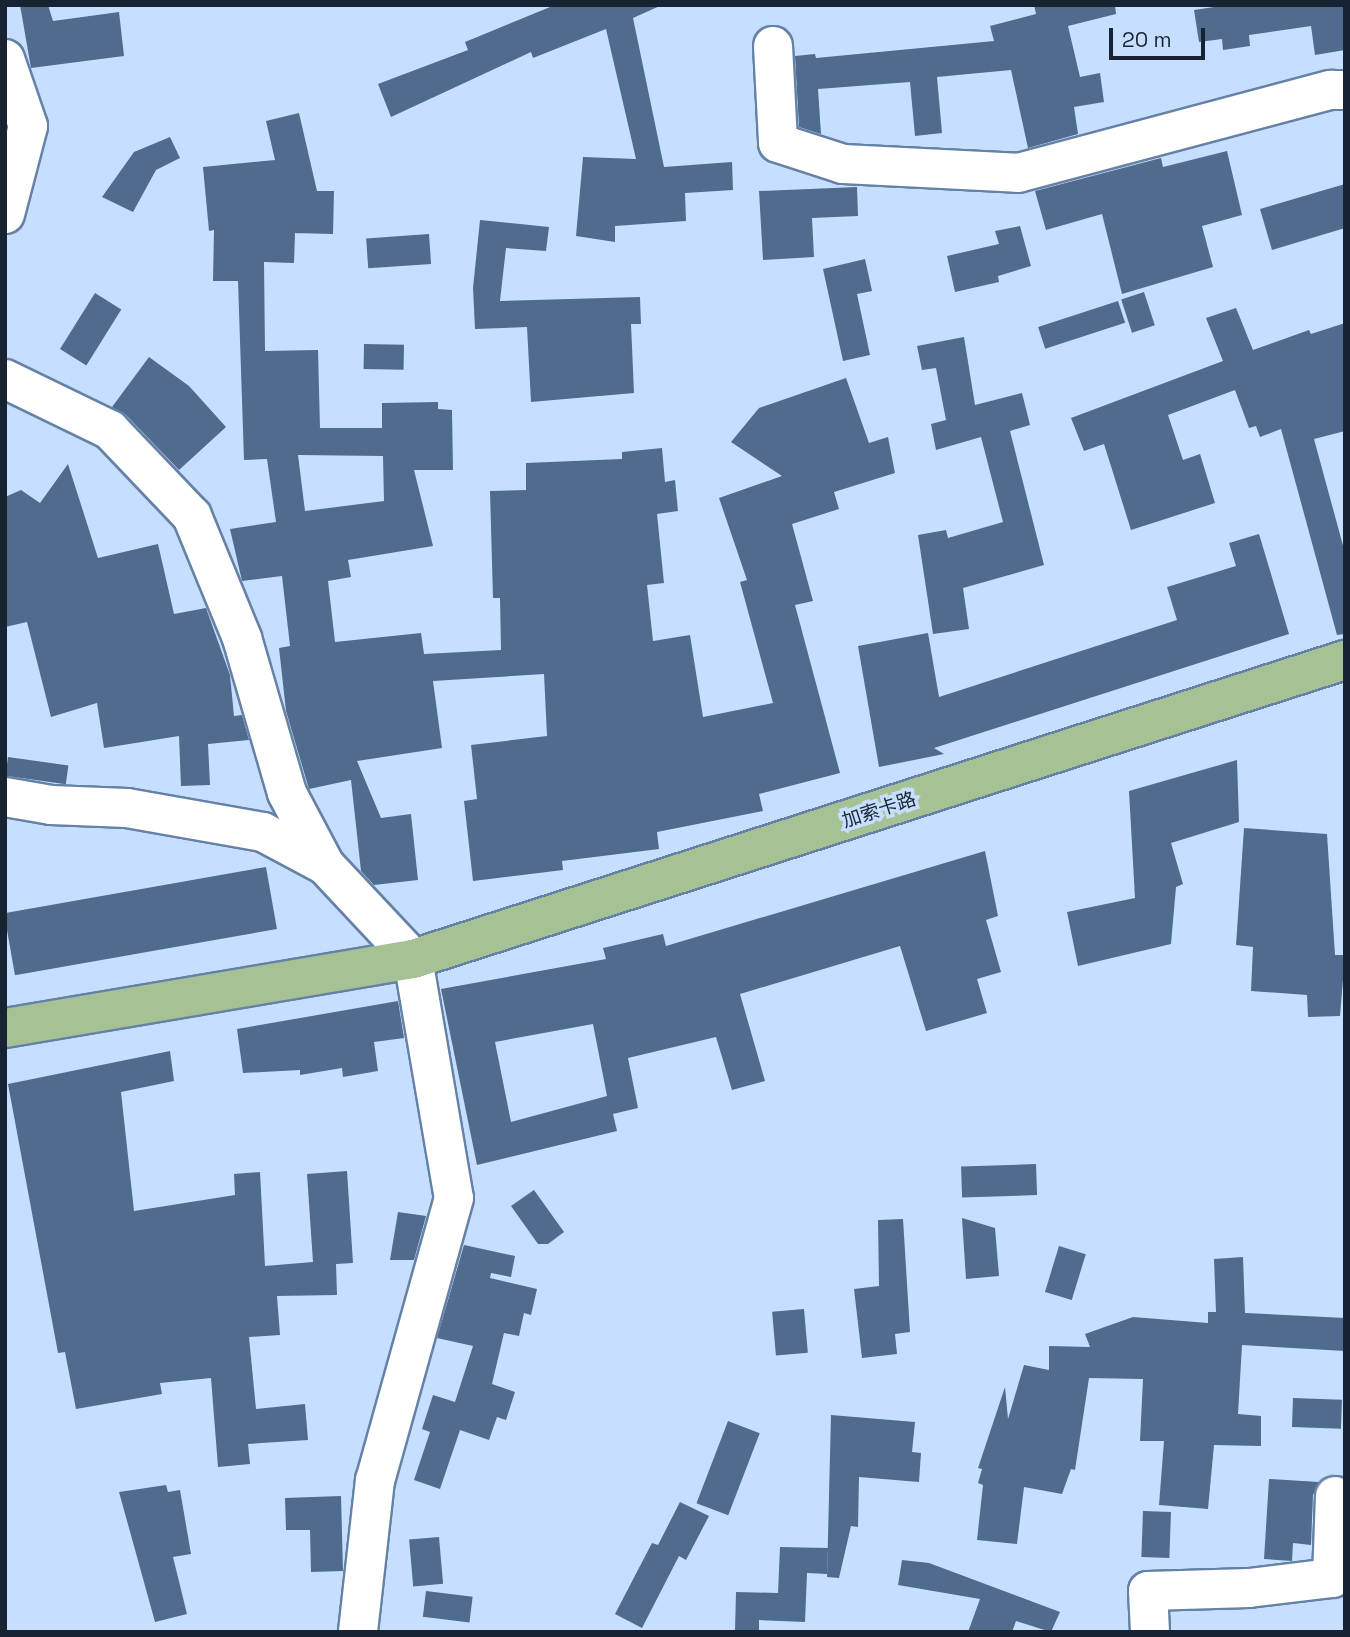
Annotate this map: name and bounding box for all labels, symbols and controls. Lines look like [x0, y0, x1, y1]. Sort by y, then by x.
scale bar [1112, 14, 1208, 58]
text: 20 m [1122, 26, 1172, 53]
street label: 加索卡路 [839, 787, 919, 833]

